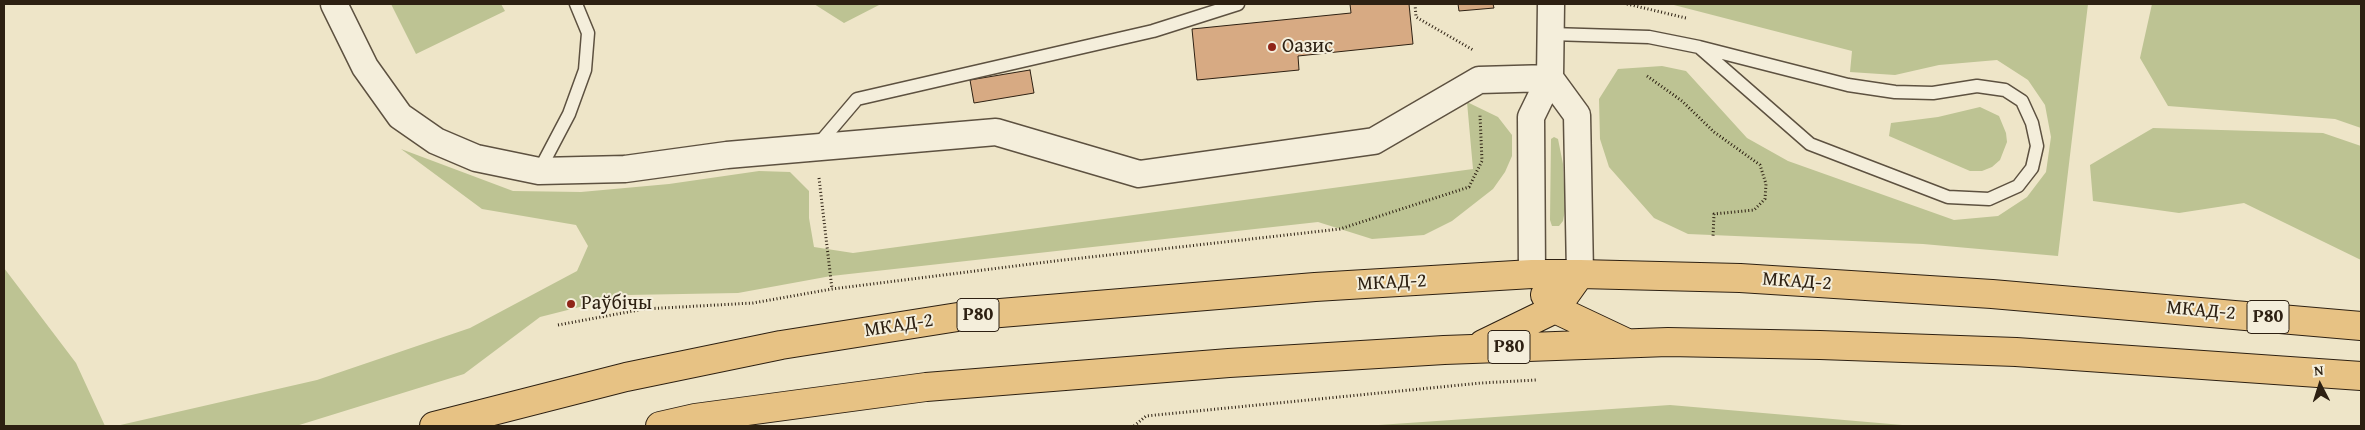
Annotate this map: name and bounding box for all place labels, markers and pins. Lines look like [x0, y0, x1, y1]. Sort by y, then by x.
place label: Оазис [1282, 35, 1333, 59]
marker: Оазис [1266, 41, 1278, 53]
place label: Раўбічы [581, 292, 652, 316]
marker: Раўбічы [565, 298, 577, 310]

